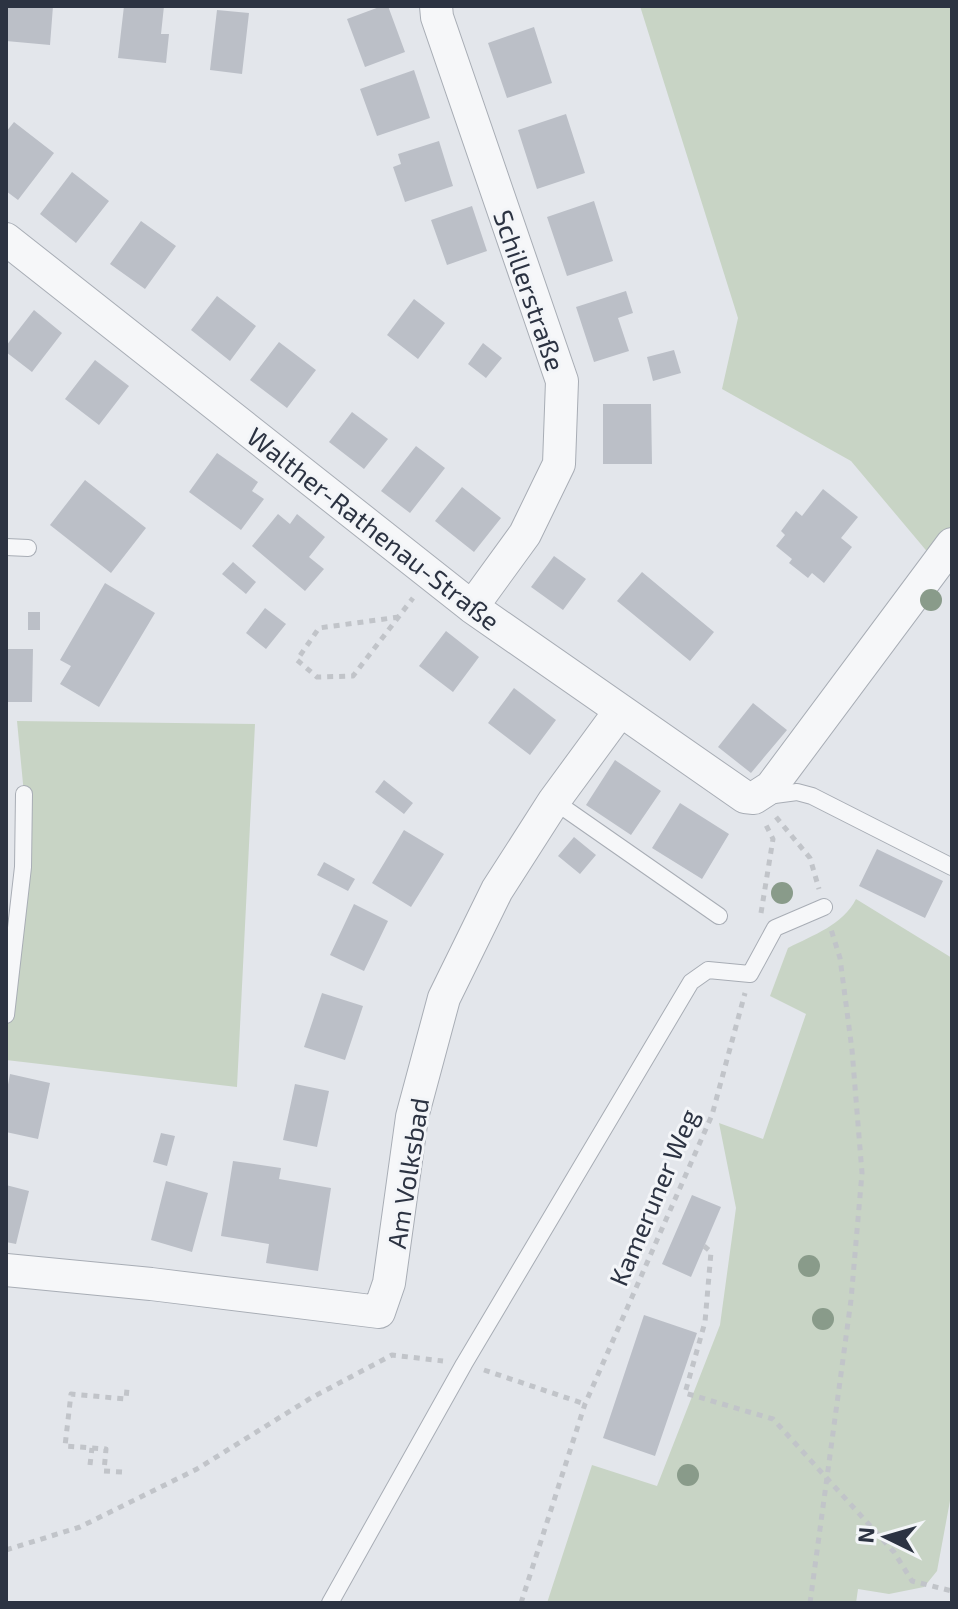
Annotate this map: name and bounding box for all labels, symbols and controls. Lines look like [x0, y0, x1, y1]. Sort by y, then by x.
street label: Schillerstraße [488, 206, 572, 374]
street label: Walther-Rathenau-Straße [242, 420, 506, 636]
street label: Am Volksbad [380, 1096, 434, 1250]
street label: Kameruner Weg [602, 1104, 704, 1290]
north arrow [846, 1497, 926, 1577]
text: N [851, 1526, 879, 1544]

